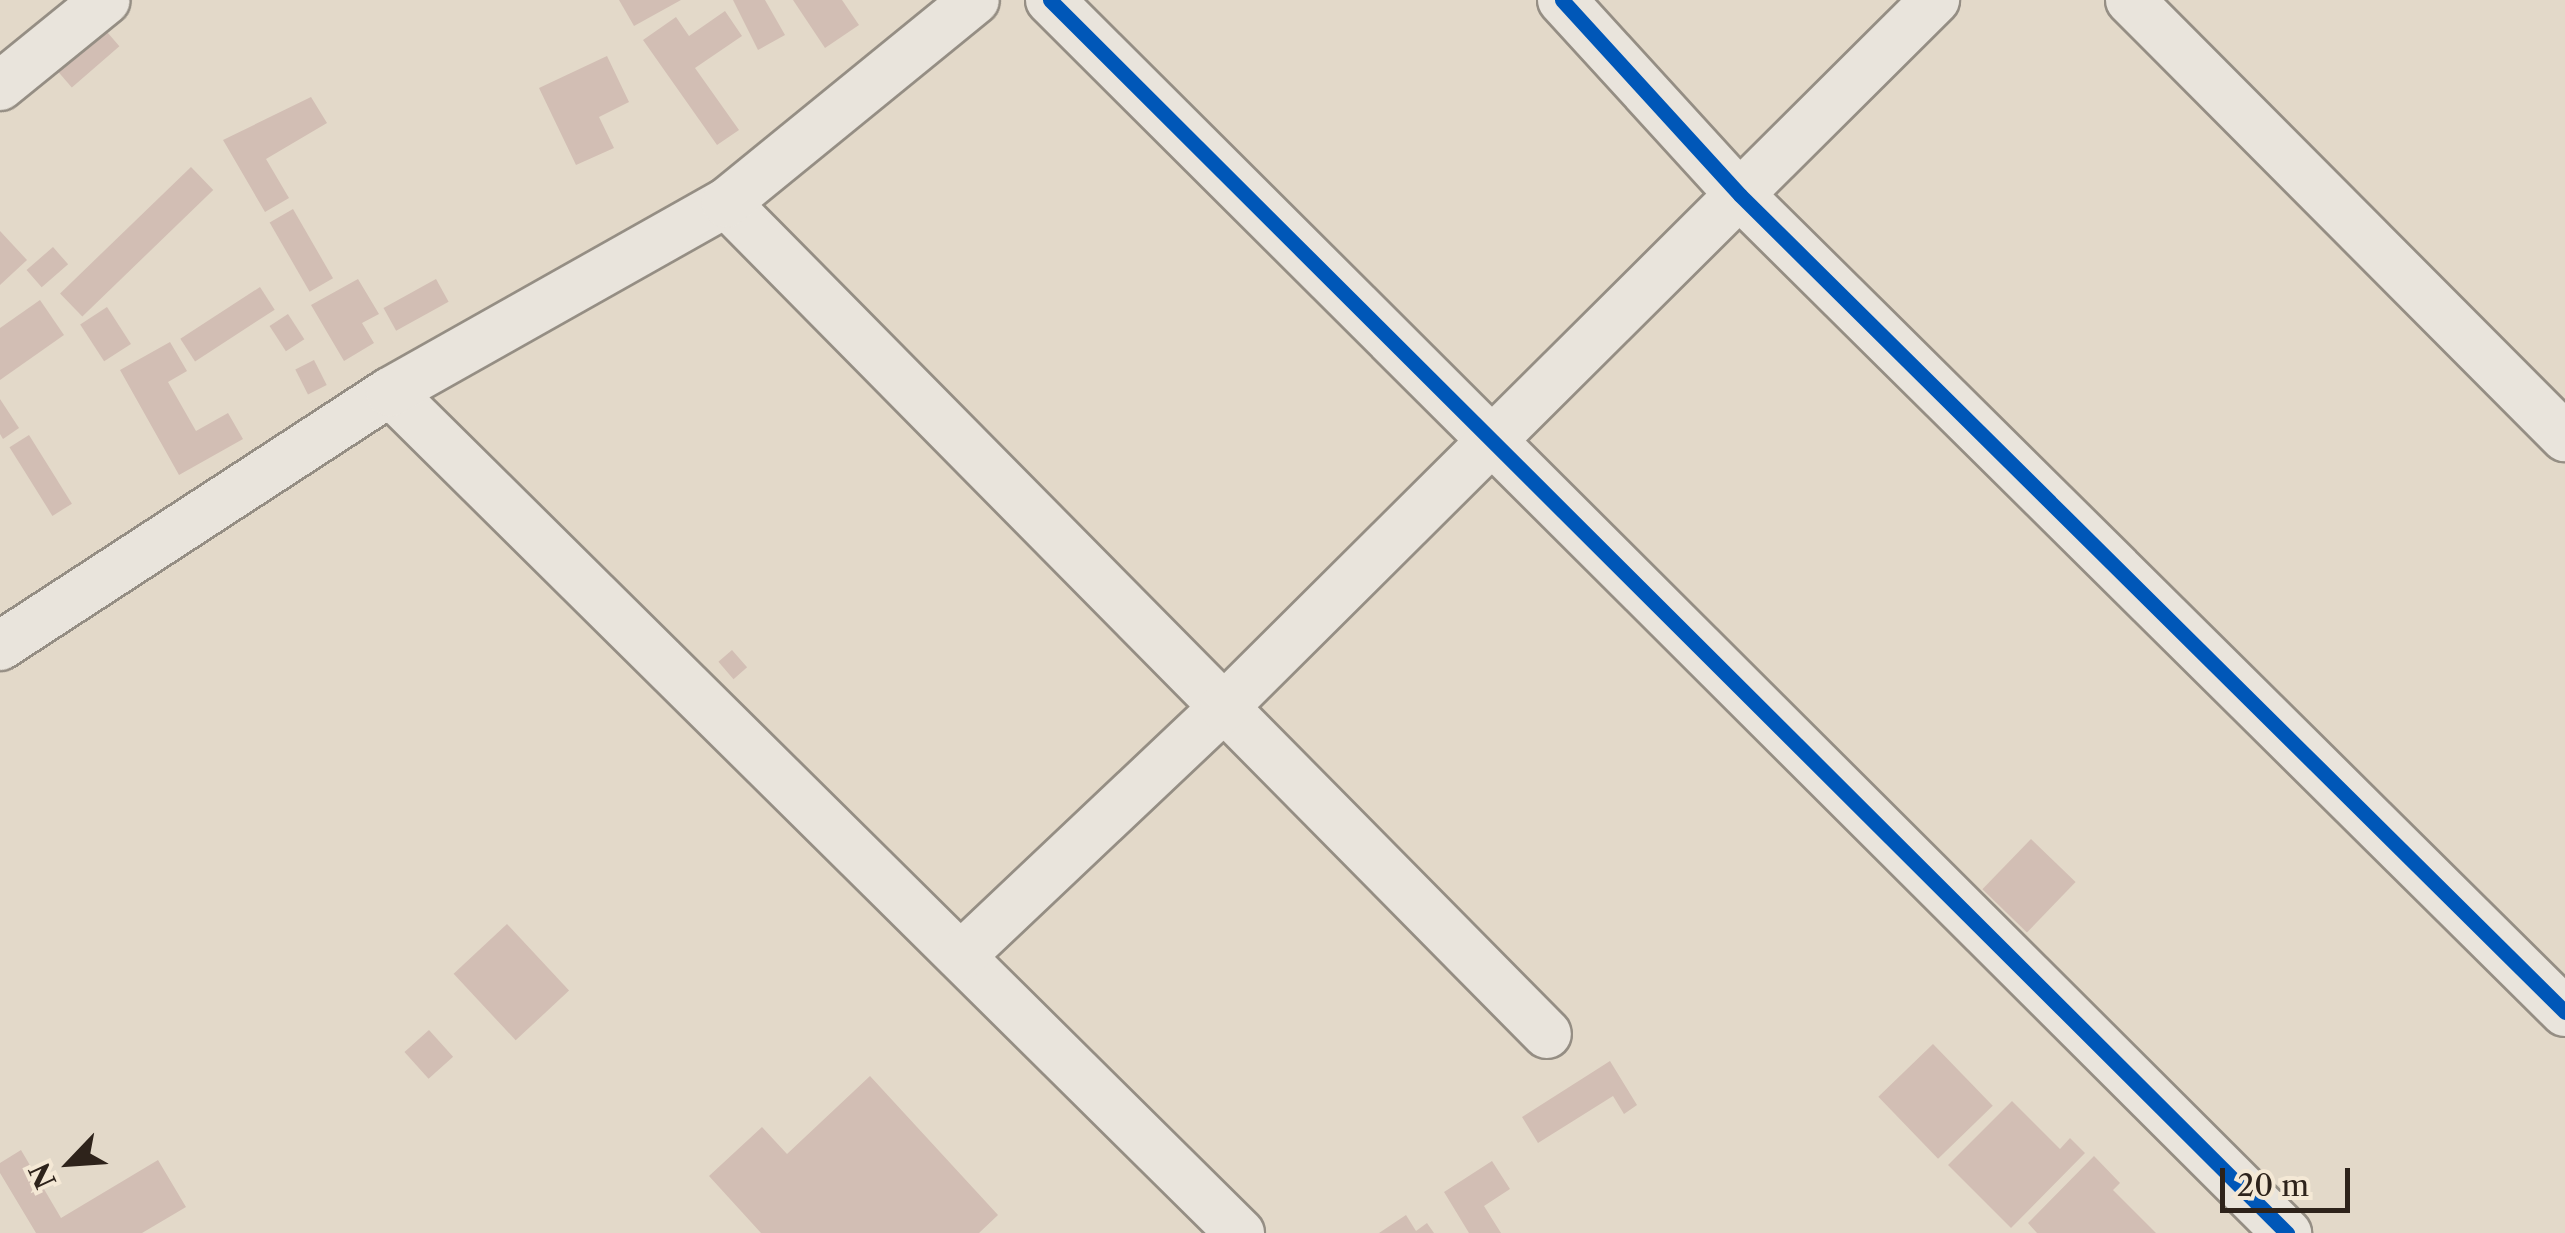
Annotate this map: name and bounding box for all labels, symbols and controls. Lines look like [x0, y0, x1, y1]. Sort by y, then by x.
north arrow [20, 1113, 120, 1213]
scale bar [2225, 1148, 2355, 1210]
text: N [22, 1157, 63, 1194]
text: 20 m [2237, 1167, 2309, 1204]

